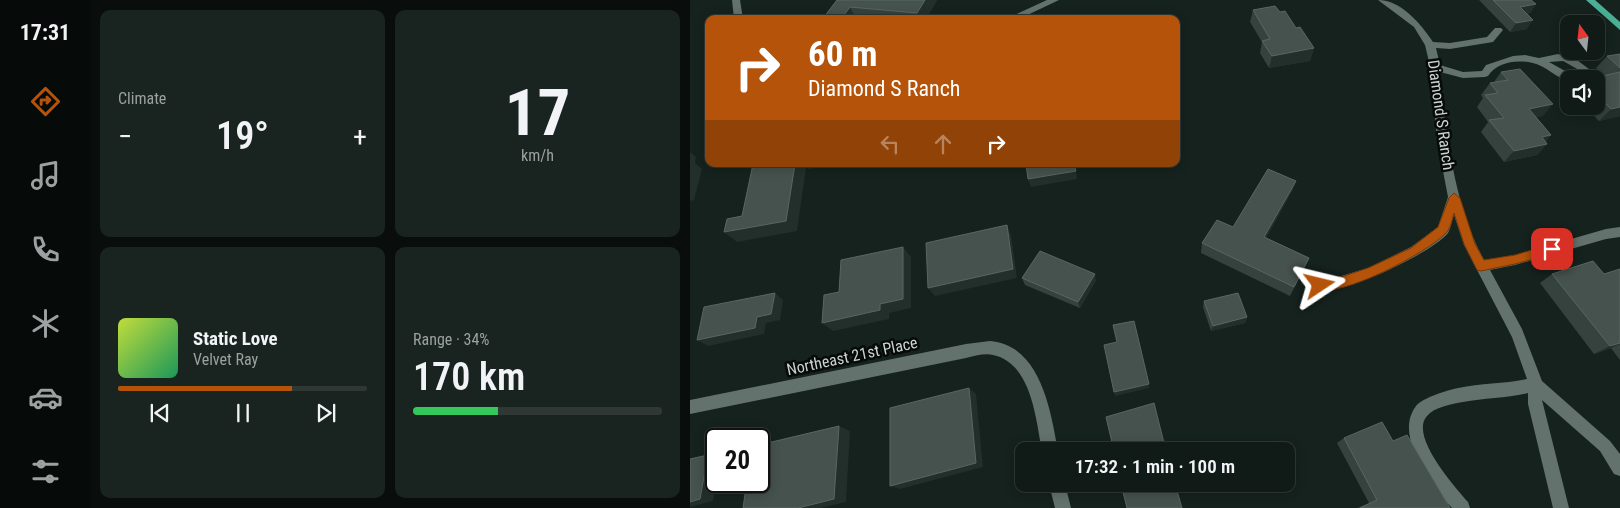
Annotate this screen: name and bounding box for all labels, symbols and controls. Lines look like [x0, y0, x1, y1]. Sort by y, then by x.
north arrow [1560, 15, 1605, 60]
map controls [1560, 15, 1605, 115]
text: 17:31 [20, 20, 70, 45]
text: 60 m [808, 34, 877, 75]
icon: right [725, 35, 790, 100]
street label: Diamond S Ranch [1424, 59, 1458, 171]
button: sound [1560, 70, 1605, 115]
text: 17 [505, 75, 570, 151]
text: Diamond S Ranch [808, 76, 961, 101]
icon: directions [28, 84, 63, 119]
text: Climate [118, 89, 166, 108]
text: 19° [216, 114, 269, 158]
text: − [118, 120, 132, 153]
text: + [353, 120, 367, 153]
icon: left [876, 130, 904, 158]
icon: ahead [929, 130, 957, 158]
icon: right [982, 130, 1010, 158]
text: km/h [521, 146, 554, 165]
icon: music [28, 158, 63, 193]
pin [1531, 228, 1573, 270]
icon: phone [28, 232, 63, 267]
icon: arrive [1538, 235, 1566, 263]
position arrow [1293, 258, 1345, 310]
icon: climate [28, 306, 63, 341]
text: Static Love [193, 327, 278, 350]
text: Range · 34% [413, 330, 489, 349]
street label: Northeast 21st Place [785, 333, 919, 379]
text: Velvet Ray [193, 350, 258, 369]
text: 170 km [413, 355, 525, 399]
icon: car [28, 380, 63, 415]
icon: previous [146, 399, 174, 427]
icon: pause [229, 399, 257, 427]
icon: next [312, 399, 340, 427]
speed limit sign: 20 [705, 428, 770, 493]
icon: filters [28, 454, 63, 489]
text: 17:32 · 1 min · 100 m [1075, 455, 1235, 478]

